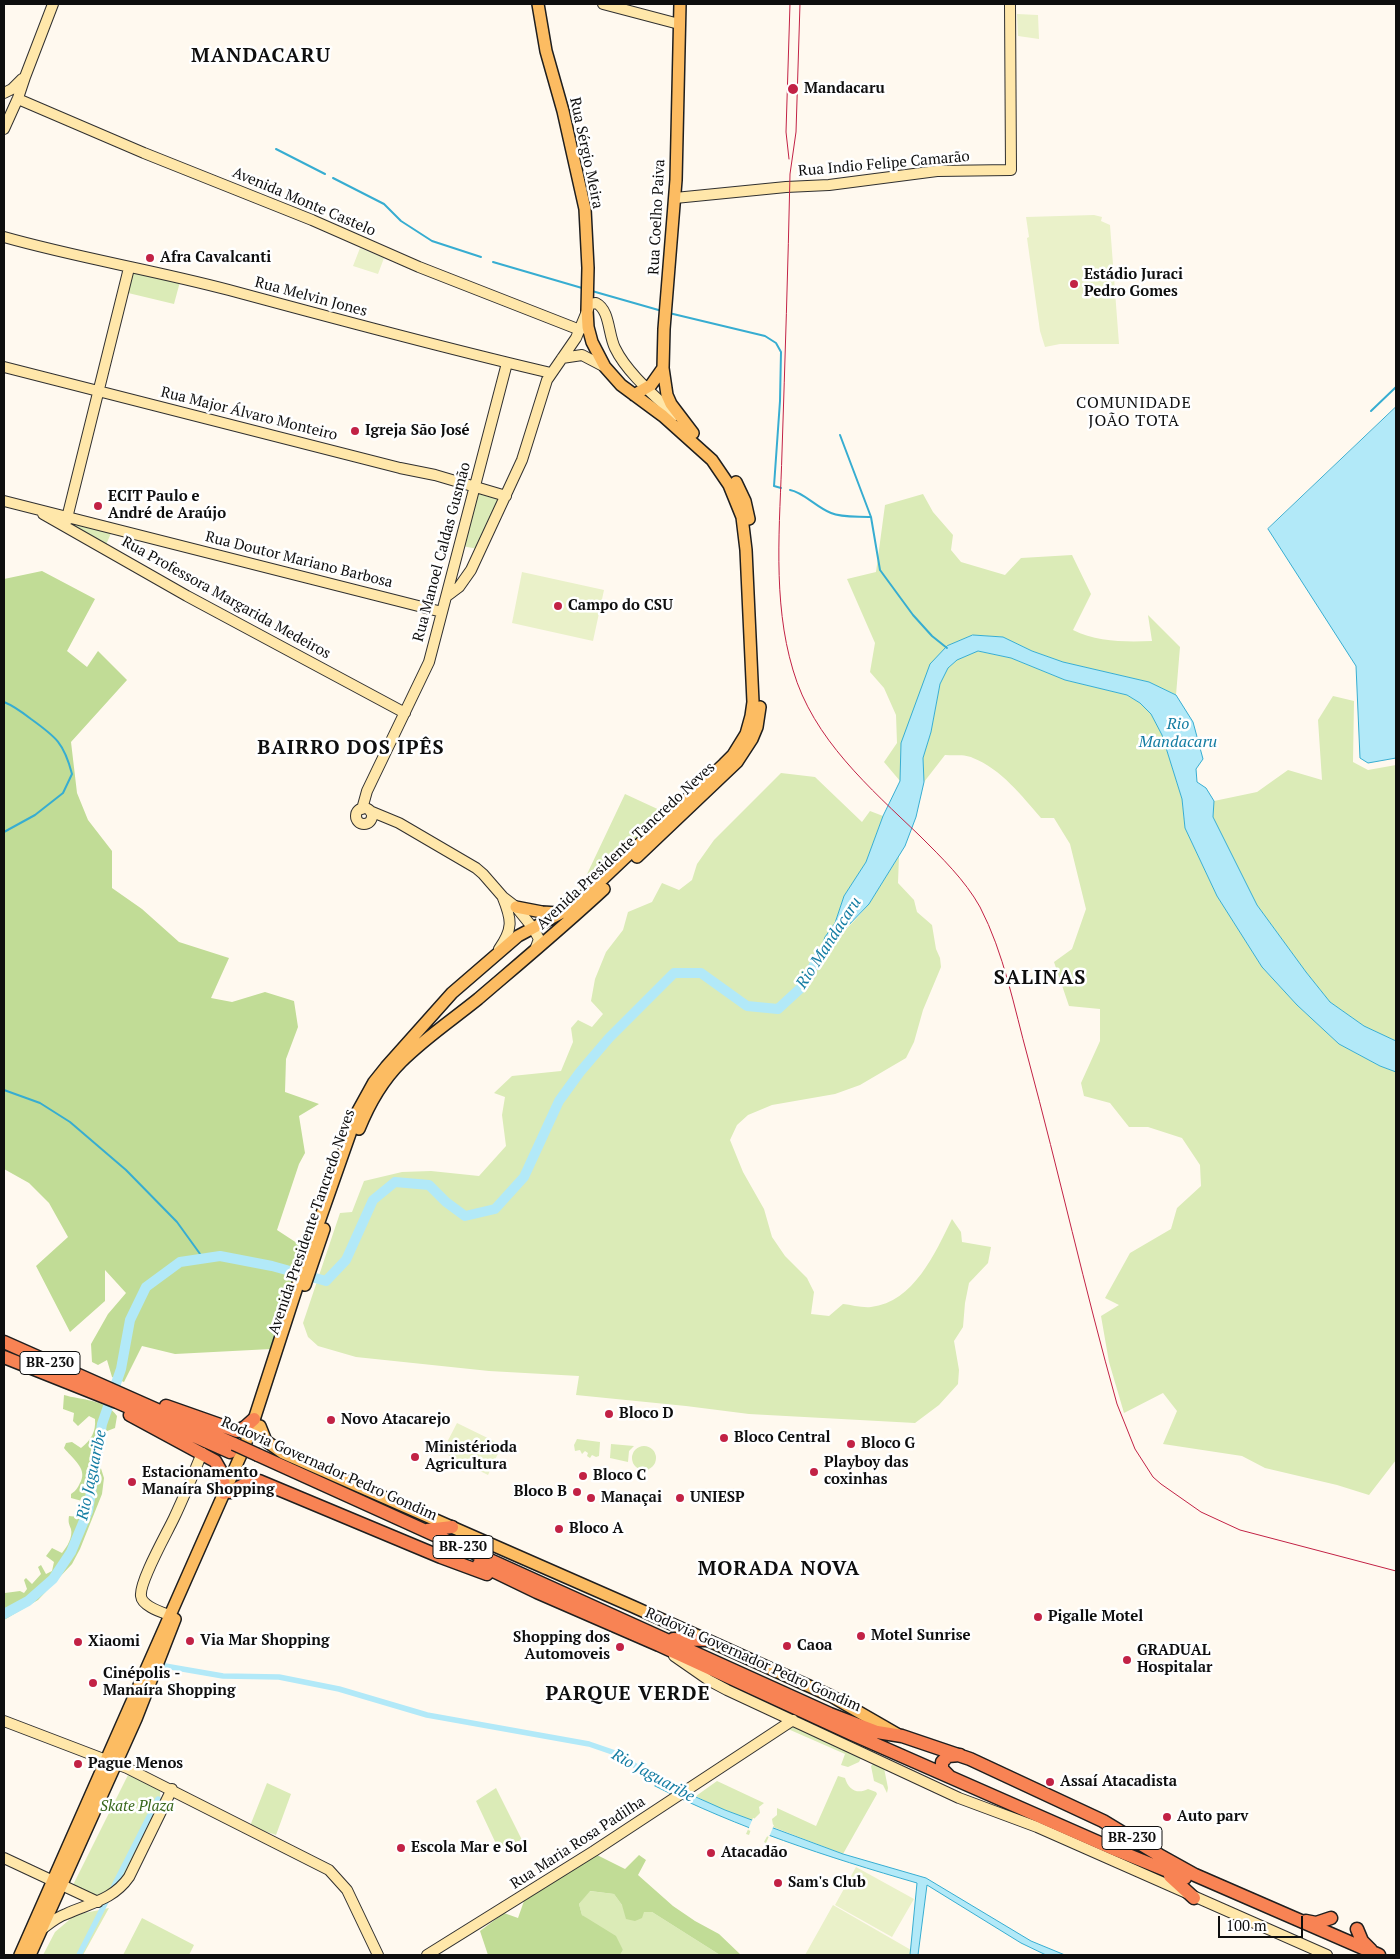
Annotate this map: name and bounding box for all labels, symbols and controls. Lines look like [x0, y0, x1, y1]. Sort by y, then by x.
district label: MANDACARU [190, 44, 332, 68]
place label: Mandacaru [804, 80, 885, 98]
marker: Mandacaru [786, 82, 800, 96]
street label: Rua Sérgio Meira [565, 96, 607, 210]
street label: Rua Indio Felipe Camarão [797, 148, 971, 180]
street label: Rua Coelho Paiva [645, 159, 669, 275]
street label: Avenida Monte Castelo [230, 164, 378, 240]
place label: Afra Cavalcanti [160, 249, 271, 267]
marker: Afra Cavalcanti [144, 252, 156, 264]
place label: Estádio Juraci Pedro Gomes [1084, 266, 1183, 301]
street label: Rua Melvin Jones [253, 273, 369, 321]
marker: Estádio Juraci Pedro Gomes [1068, 278, 1080, 290]
street label: Rua Major Álvaro Monteiro [159, 383, 339, 445]
district label: COMUNIDADE JOÃO TOTA [1075, 393, 1193, 431]
place label: Igreja São José [365, 422, 470, 440]
marker: Igreja São José [349, 425, 361, 437]
street label: Rua Manoel Caldas Gusmão [409, 460, 475, 644]
place label: ECIT Paulo e André de Araújo [108, 488, 226, 523]
marker: ECIT Paulo e André de Araújo [92, 500, 104, 512]
street label: Rua Doutor Mariano Barbosa [203, 528, 395, 592]
street label: Rua Professora Margarida Medeiros [118, 533, 334, 663]
place label: Campo do CSU [568, 597, 673, 615]
marker: Campo do CSU [552, 600, 564, 612]
water label: Rio Mandacaru [1139, 714, 1217, 752]
district label: BAIRRO DOS IPÊS [255, 736, 447, 760]
street label: Avenida Presidente Tancredo Neves [533, 758, 719, 934]
water label: Rio Mandacaru [792, 894, 866, 992]
district label: SALINAS [993, 966, 1087, 990]
street label: Avenida Presidente Tancredo Neves [265, 1107, 359, 1337]
road number: BR-230 [20, 1352, 80, 1375]
place label: Bloco D [619, 1405, 674, 1423]
marker: Bloco D [603, 1408, 615, 1420]
place label: Novo Atacarejo [341, 1411, 450, 1429]
street label: Rodovia Governador Pedro Gondim [218, 1413, 440, 1525]
marker: Novo Atacarejo [325, 1414, 337, 1426]
water label: Rio Jaguaribe [73, 1428, 111, 1522]
place label: Bloco Central [734, 1429, 831, 1447]
marker: Bloco Central [718, 1432, 730, 1444]
place label: Bloco G [861, 1435, 915, 1453]
marker: Bloco G [845, 1438, 857, 1450]
place label: Ministérioda Agricultura [425, 1439, 517, 1474]
marker: Ministérioda Agricultura [409, 1451, 421, 1463]
place label: Playboy das coxinhas [824, 1454, 908, 1489]
place label: Estacionamento Manaíra Shopping [142, 1464, 274, 1499]
marker: Playboy das coxinhas [808, 1466, 820, 1478]
place label: Bloco C [593, 1467, 646, 1485]
marker: Bloco C [577, 1470, 589, 1482]
marker: Estacionamento Manaíra Shopping [126, 1476, 138, 1488]
place label: Bloco B [514, 1483, 567, 1501]
marker: Bloco B [571, 1486, 583, 1498]
place label: Manaçai [601, 1489, 662, 1507]
place label: UNIESP [690, 1489, 745, 1507]
marker: Manaçai [585, 1492, 597, 1504]
marker: UNIESP [674, 1492, 686, 1504]
place label: Bloco A [569, 1520, 624, 1538]
marker: Bloco A [553, 1523, 565, 1535]
road number: BR-230 [433, 1535, 493, 1558]
district label: MORADA NOVA [696, 1557, 862, 1581]
street label: Rodovia Governador Pedro Gondim [642, 1604, 864, 1716]
place label: Pigalle Motel [1048, 1608, 1143, 1626]
marker: Pigalle Motel [1032, 1611, 1044, 1623]
place label: Motel Sunrise [871, 1627, 970, 1645]
place label: Shopping dos Automoveis [513, 1629, 610, 1664]
marker: Motel Sunrise [855, 1630, 867, 1642]
place label: Via Mar Shopping [200, 1632, 329, 1650]
place label: Xiaomi [88, 1633, 140, 1651]
marker: Via Mar Shopping [184, 1635, 196, 1647]
marker: Xiaomi [72, 1636, 84, 1648]
place label: Caoa [797, 1637, 832, 1655]
marker: Caoa [781, 1640, 793, 1652]
marker: Shopping dos Automoveis [614, 1641, 626, 1653]
place label: GRADUAL Hospitalar [1137, 1642, 1212, 1677]
marker: GRADUAL Hospitalar [1121, 1654, 1133, 1666]
place label: Cinépolis - Manaíra Shopping [103, 1665, 235, 1700]
marker: Cinépolis - Manaíra Shopping [87, 1677, 99, 1689]
district label: PARQUE VERDE [544, 1682, 712, 1706]
water label: Rio Jaguaribe [608, 1745, 698, 1807]
place label: Pague Menos [88, 1755, 183, 1773]
marker: Pague Menos [72, 1758, 84, 1770]
place label: Assaí Atacadista [1060, 1773, 1177, 1791]
marker: Assaí Atacadista [1044, 1776, 1056, 1788]
street label: Rua Maria Rosa Padilha [507, 1793, 649, 1893]
park label: Skate Plaza [100, 1798, 174, 1816]
place label: Auto parv [1177, 1808, 1248, 1826]
marker: Auto parv [1161, 1811, 1173, 1823]
road number: BR-230 [1102, 1826, 1162, 1850]
place label: Escola Mar e Sol [411, 1839, 527, 1857]
marker: Escola Mar e Sol [395, 1842, 407, 1854]
place label: Atacadão [721, 1844, 787, 1862]
marker: Atacadão [705, 1847, 717, 1859]
place label: Sam's Club [788, 1874, 866, 1892]
marker: Sam's Club [772, 1877, 784, 1889]
scale bar [1220, 1906, 1305, 1938]
text: 100 m [1226, 1915, 1267, 1935]

